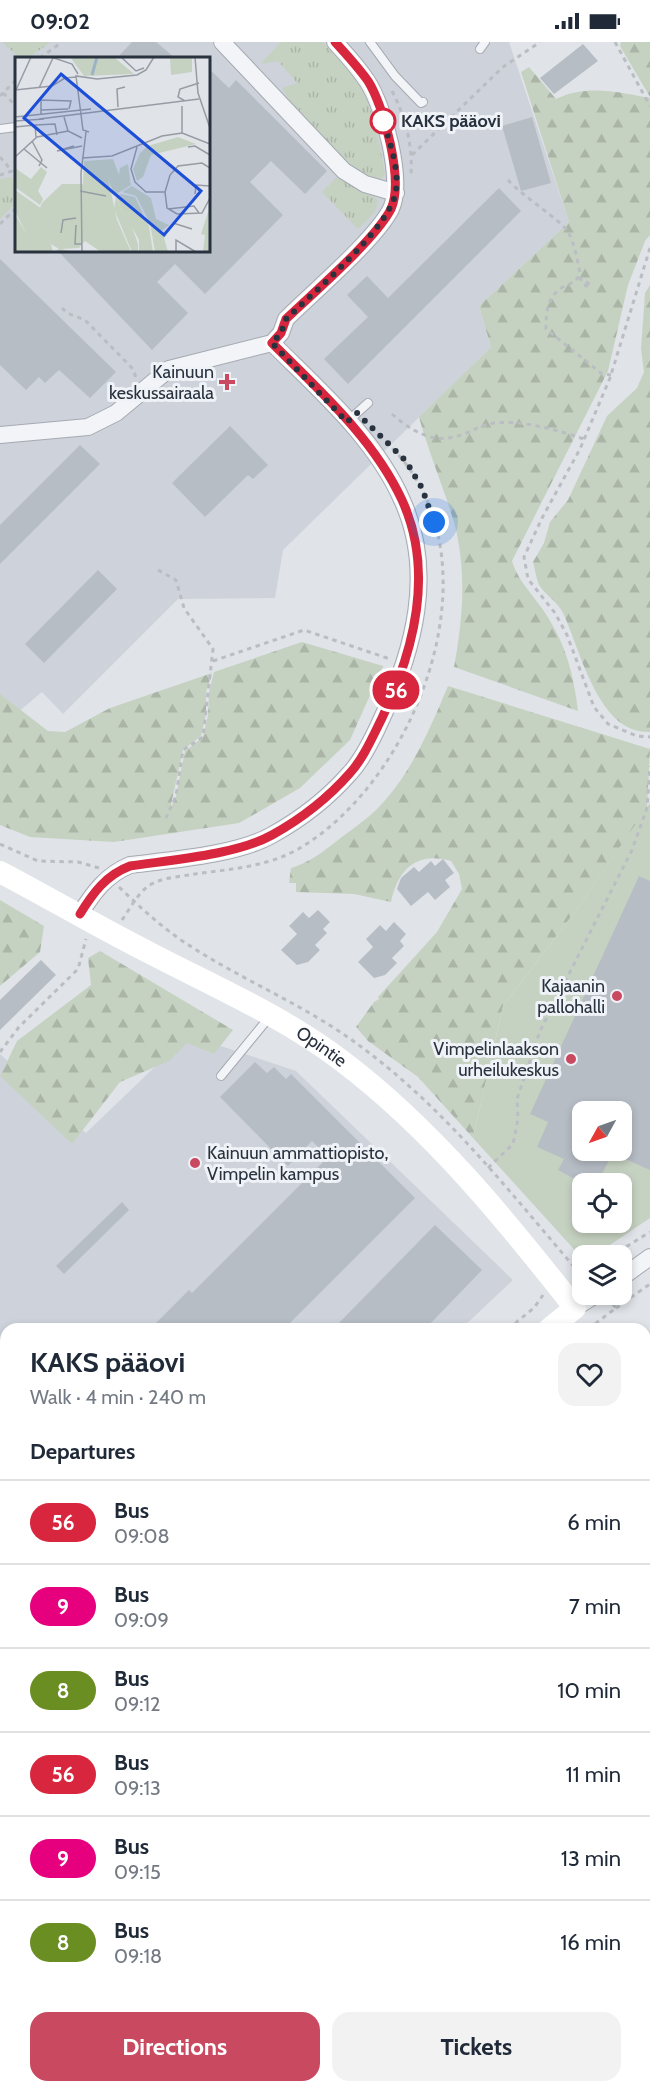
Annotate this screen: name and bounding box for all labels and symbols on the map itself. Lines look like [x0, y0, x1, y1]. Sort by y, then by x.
inset map [15, 57, 210, 252]
marker: KAKS pääovi [370, 108, 396, 134]
place label: KAKS pääovi [401, 110, 501, 132]
place label: Kainuun keskussairaala [109, 361, 214, 404]
marker: Kainuun keskussairaala [218, 373, 236, 391]
your location [419, 507, 449, 537]
line badge: 56 [369, 670, 423, 710]
place label: Kajaanin pallohalli [537, 975, 605, 1018]
marker: Kajaanin pallohalli [610, 989, 624, 1003]
street label: Opintie [292, 1022, 351, 1072]
place label: Vimpelinlaakson urheilukeskus [433, 1038, 559, 1081]
marker: Vimpelinlaakson urheilukeskus [564, 1052, 578, 1066]
north arrow [572, 1101, 632, 1161]
place label: Kainuun ammattiopisto, Vimpelin kampus [207, 1142, 388, 1185]
marker: Kainuun ammattiopisto, Vimpelin kampus [188, 1156, 202, 1170]

